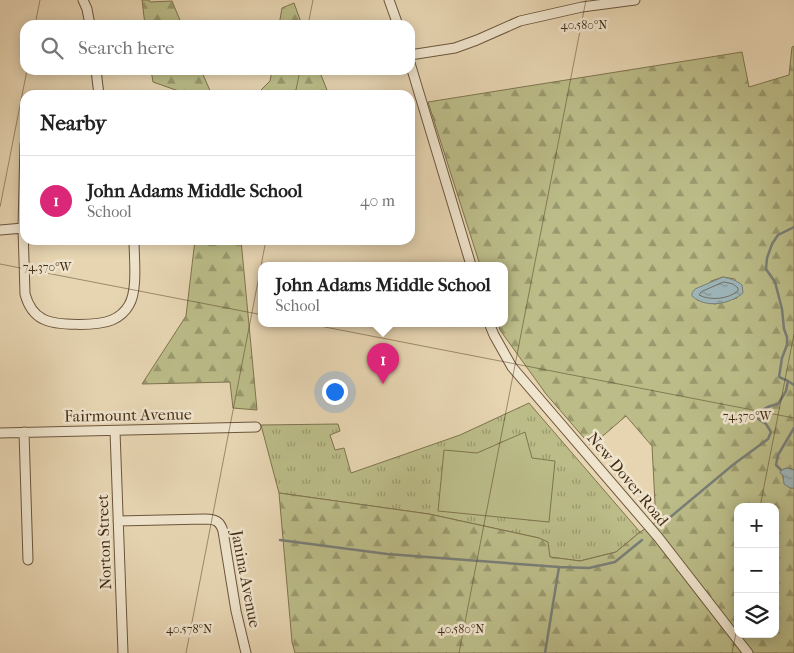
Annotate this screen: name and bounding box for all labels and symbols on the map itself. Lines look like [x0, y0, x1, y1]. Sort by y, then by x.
text: 40.580°N [561, 18, 607, 32]
text: 74.370°W [23, 260, 73, 274]
pin: 1 [367, 343, 399, 384]
your location [322, 379, 348, 405]
street label: Fairmount Avenue [64, 404, 192, 426]
text: 74.370°W [723, 409, 773, 423]
street label: New Dover Road [583, 428, 673, 530]
street label: Norton Street [93, 494, 115, 590]
street label: Janina Avenue [227, 527, 265, 629]
text: 40.578°N [166, 622, 212, 636]
text: 40.580°N [438, 622, 484, 636]

